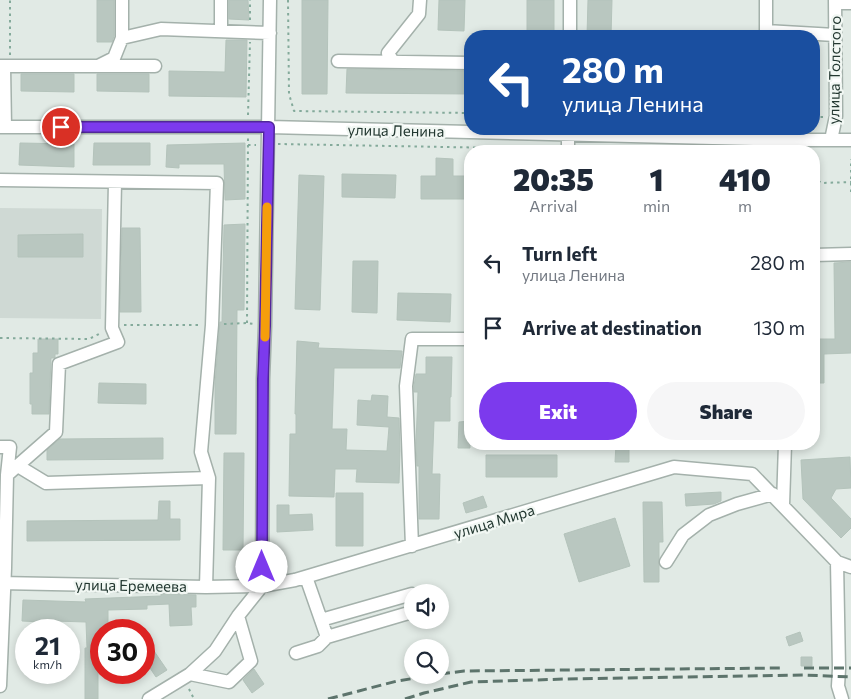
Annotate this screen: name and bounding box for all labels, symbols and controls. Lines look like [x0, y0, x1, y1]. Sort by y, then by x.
street label: улица Толстого [824, 16, 844, 124]
text: 280 m [562, 47, 664, 90]
icon: left [479, 50, 544, 115]
text: улица Ленина [562, 90, 704, 117]
pin [40, 106, 82, 148]
icon: arrive [47, 113, 75, 141]
street label: улица Ленина [348, 120, 444, 140]
text: 20:35 [513, 160, 594, 197]
text: 1 [650, 160, 664, 197]
text: 410 [719, 160, 771, 197]
text: Arrival [529, 196, 578, 215]
text: min [643, 196, 670, 215]
text: m [738, 196, 752, 215]
text: Turn left [522, 242, 597, 265]
icon: left [479, 249, 507, 277]
text: 280 m [750, 251, 805, 274]
text: улица Ленина [522, 265, 625, 284]
icon: arrive [479, 314, 507, 342]
text: Arrive at destination [522, 316, 702, 339]
text: 130 m [753, 316, 805, 339]
button: Exit [479, 382, 637, 440]
button: Share [647, 382, 805, 440]
street label: улица Мира [451, 500, 537, 542]
position arrow [235, 540, 287, 592]
street label: улица Еремеева [75, 575, 187, 595]
map controls [404, 584, 449, 684]
button: sound [404, 584, 449, 629]
speed limit sign: 30 [90, 619, 155, 684]
text: 21 [35, 630, 60, 660]
button: search [404, 639, 449, 684]
text: km/h [33, 657, 62, 671]

